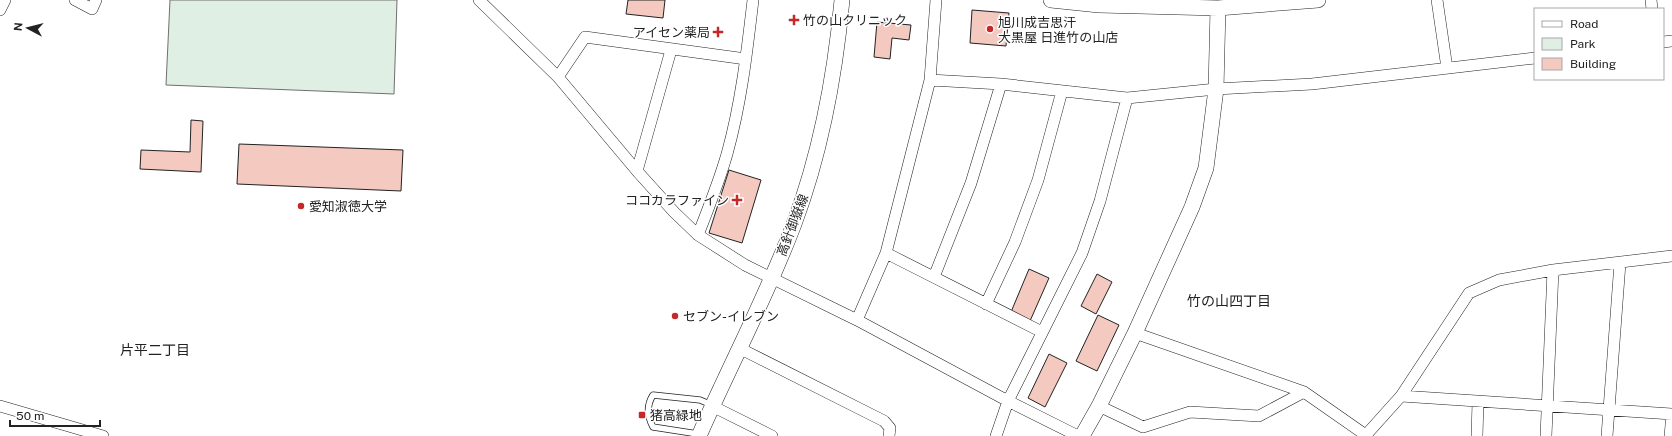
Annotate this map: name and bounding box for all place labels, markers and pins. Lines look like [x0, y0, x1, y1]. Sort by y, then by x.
place label: 竹の山クリニック [803, 13, 907, 28]
marker: 竹の山クリニック [788, 14, 800, 26]
place label: 旭川成吉思汗 大黒屋 日進竹の山店 [998, 15, 1118, 45]
marker: 旭川成吉思汗 大黒屋 日進竹の山店 [985, 24, 995, 34]
place label: アイセン薬局 [633, 25, 710, 40]
marker: アイセン薬局 [713, 27, 723, 37]
place label: ココカラファイン [625, 193, 729, 208]
marker: ココカラファイン [732, 195, 742, 205]
place label: 愛知淑徳大学 [309, 199, 387, 214]
marker: 愛知淑徳大学 [296, 201, 306, 211]
place label: セブン-イレブン [683, 309, 779, 324]
marker: セブン-イレブン [670, 311, 680, 321]
place label: 猪高緑地 [650, 408, 702, 423]
marker: 猪高緑地 [637, 410, 647, 420]

